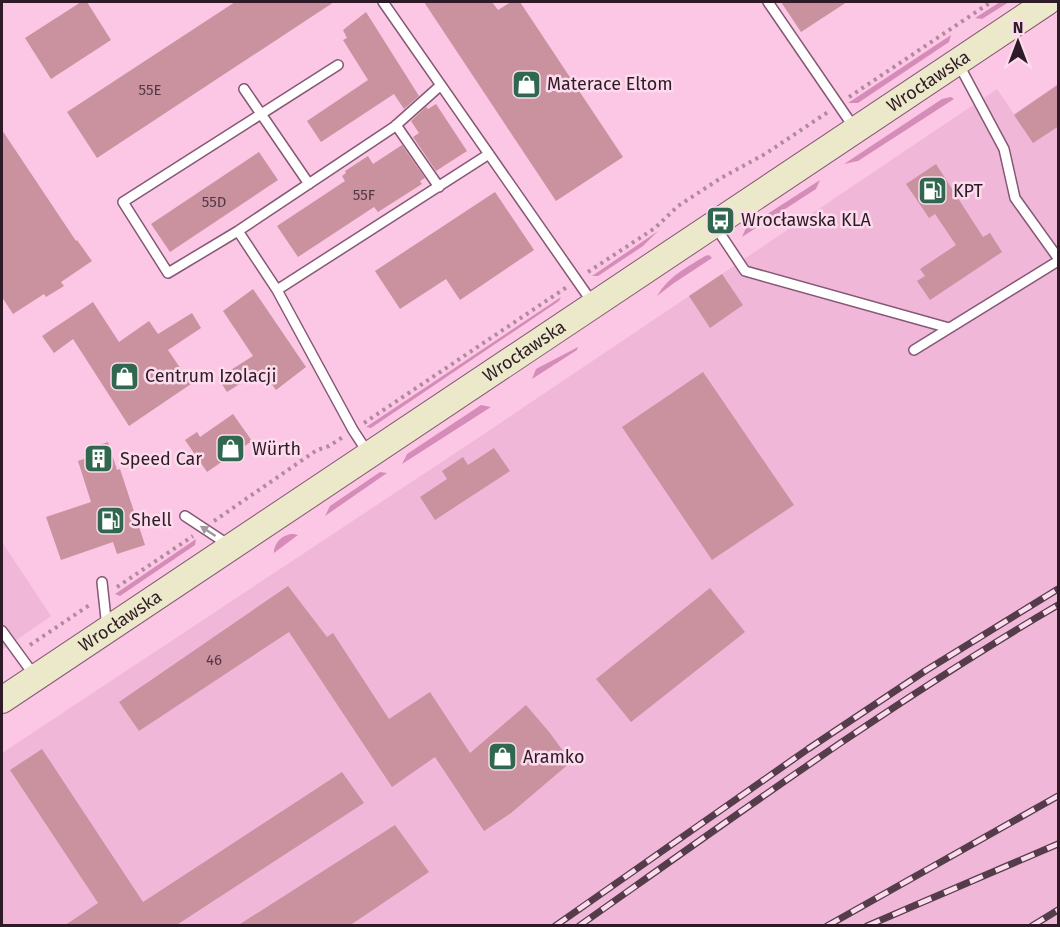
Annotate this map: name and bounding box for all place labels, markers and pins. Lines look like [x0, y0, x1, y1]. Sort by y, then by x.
shop icon: Materace Eltom [510, 68, 542, 100]
place label: Materace Eltom [547, 73, 673, 95]
fuel station icon: KPT [916, 175, 948, 207]
place label: KPT [953, 180, 984, 202]
bus stop icon: Wrocławska KLA [704, 204, 736, 236]
place label: Wrocławska KLA [741, 209, 872, 231]
shop icon: Centrum Izolacji [108, 360, 140, 392]
place label: Centrum Izolacji [145, 365, 276, 387]
shop icon: Würth [215, 433, 247, 465]
place label: Würth [252, 438, 301, 460]
building icon: Speed Car [83, 443, 115, 475]
place label: Speed Car [120, 448, 202, 470]
fuel station icon: Shell [94, 504, 126, 536]
place label: Shell [131, 509, 172, 531]
shop icon: Aramko [486, 741, 518, 773]
place label: Aramko [523, 746, 584, 768]

